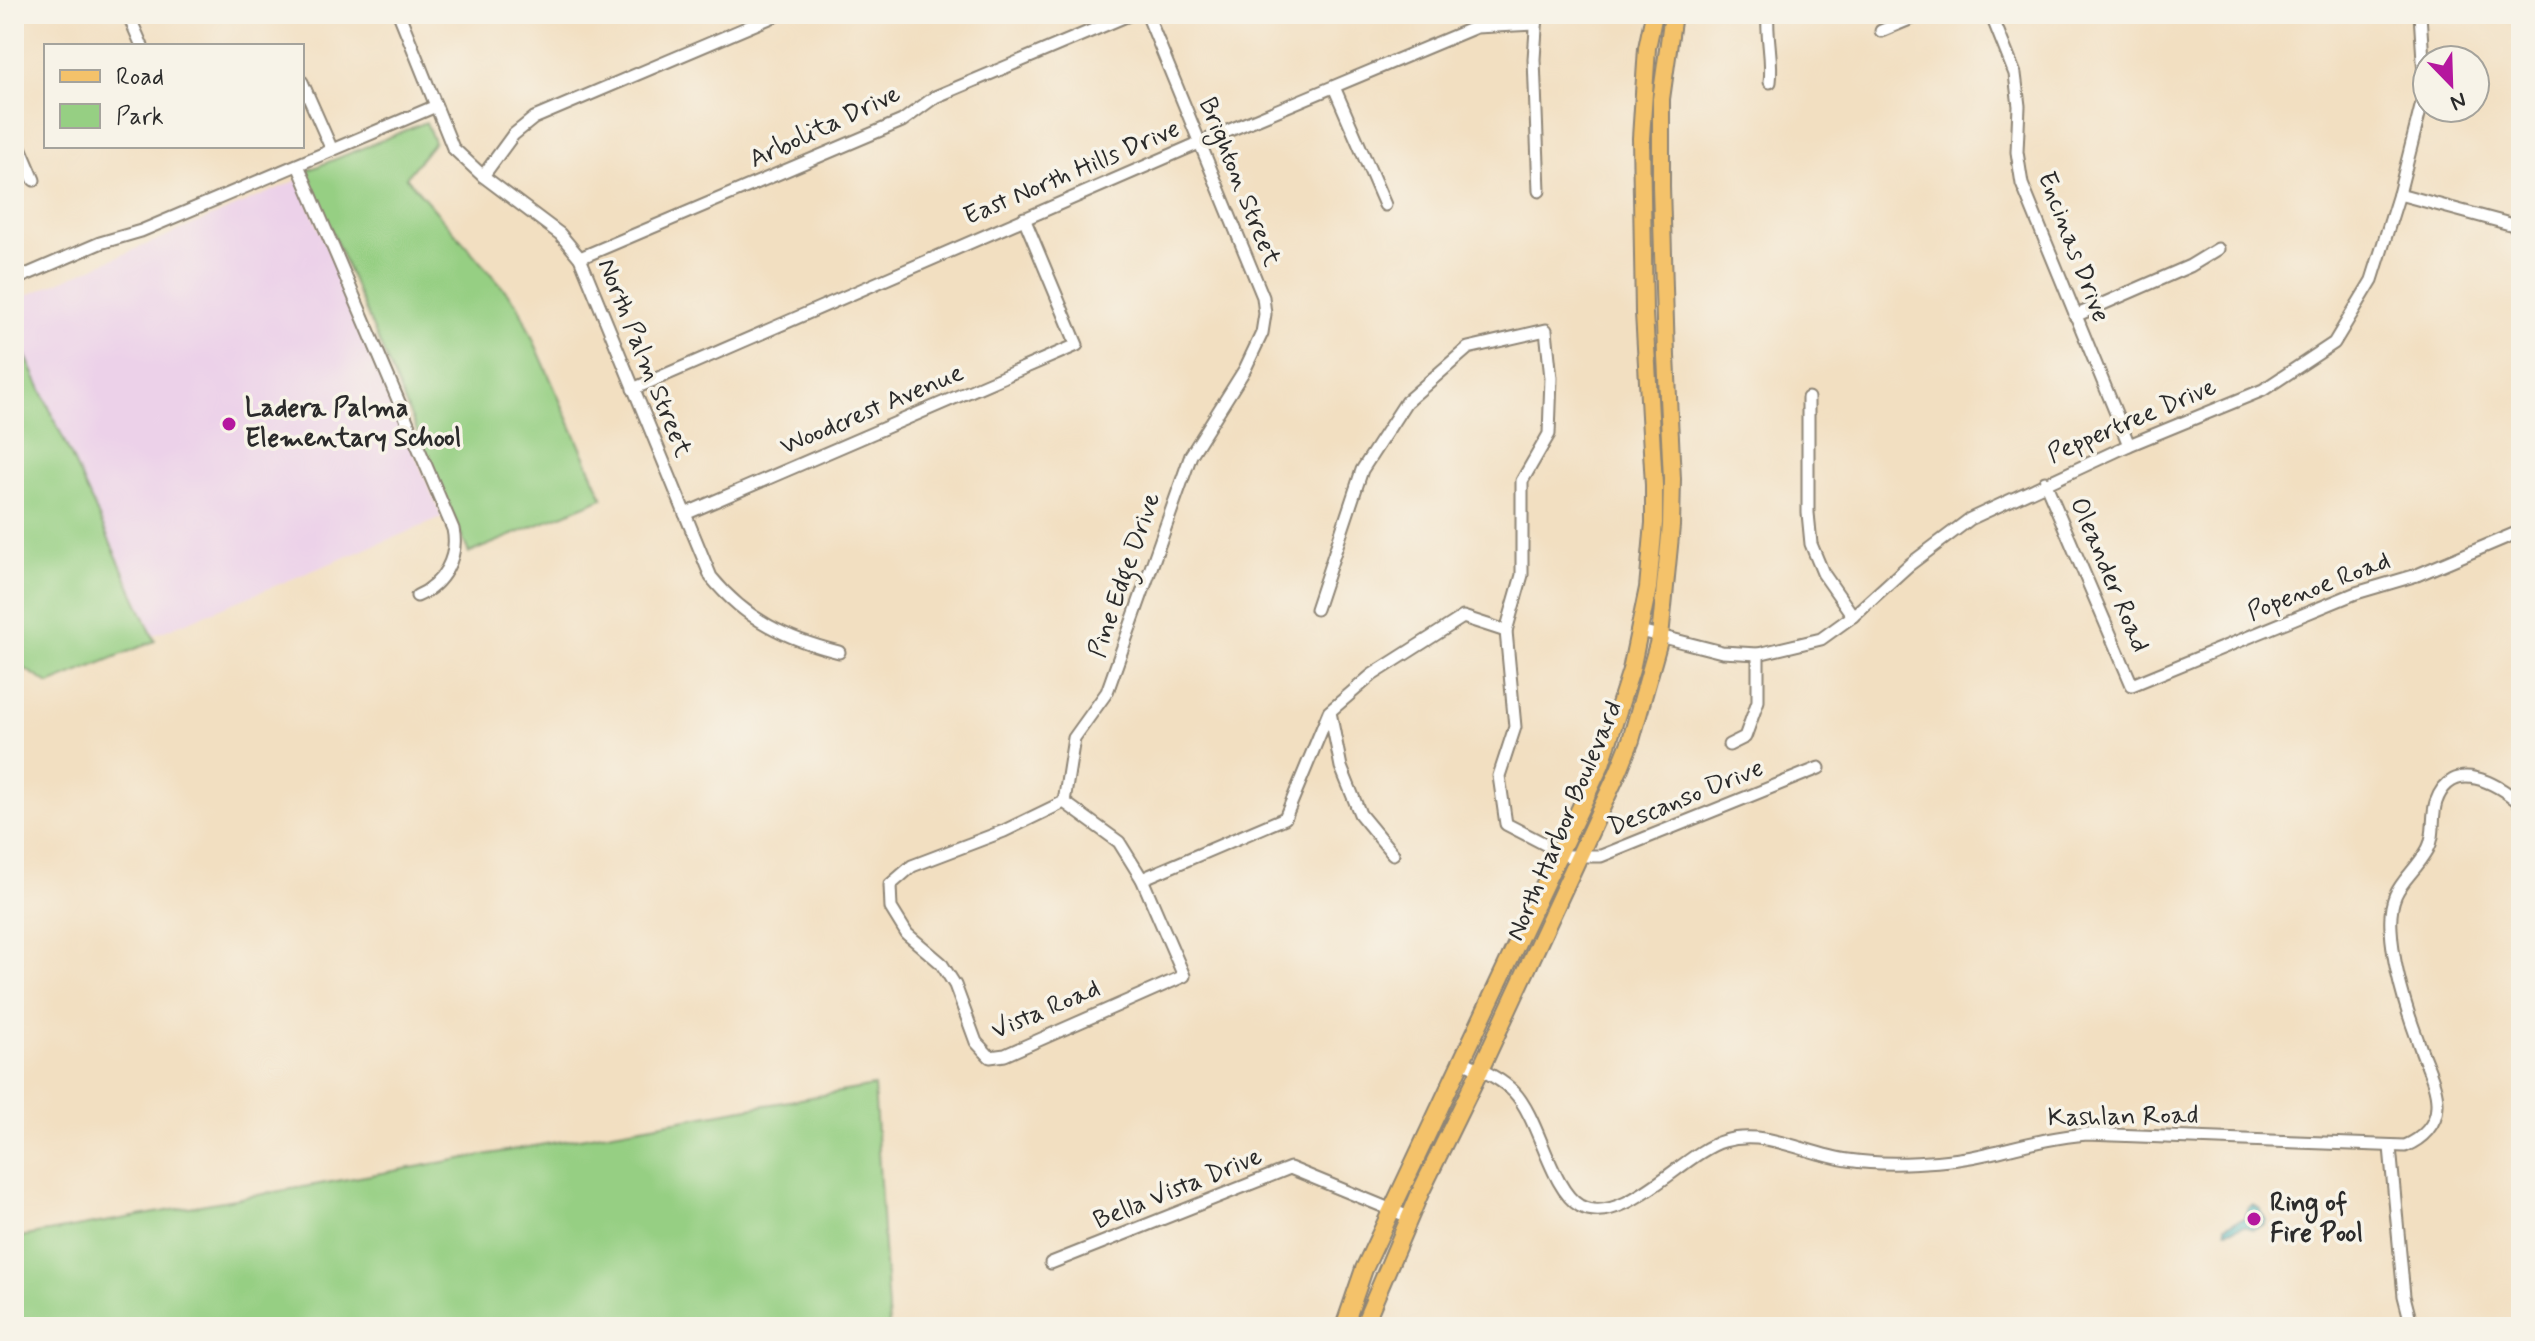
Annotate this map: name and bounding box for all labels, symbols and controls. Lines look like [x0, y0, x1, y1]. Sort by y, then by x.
legend [44, 44, 304, 148]
north arrow [2411, 44, 2491, 124]
text: Road [116, 62, 164, 93]
street label: Arbolita Drive [744, 77, 906, 177]
text: N [2446, 85, 2470, 116]
street label: Brighton Street [1188, 92, 1288, 272]
text: Park [116, 102, 164, 133]
street label: East North Hills Drive [959, 112, 1185, 234]
street label: Encinas Drive [2029, 167, 2117, 327]
street label: North Palm Street [589, 254, 699, 462]
street label: Woodcrest Avenue [775, 356, 969, 464]
street label: Peppertree Drive [2042, 370, 2222, 472]
place label: Ladera Palma Elementary School [245, 392, 461, 456]
marker: Ladera Palma Elementary School [220, 415, 238, 433]
street label: Pine Edge Drive [1081, 488, 1172, 663]
street label: Oleander Road [2061, 492, 2157, 658]
street label: Popenoe Road [2243, 544, 2395, 630]
street label: North Harbor Boulevard [1499, 696, 1631, 946]
street label: Descanso Drive [1603, 751, 1769, 845]
street label: Vista Road [986, 972, 1106, 1048]
street label: Kashlan Road [2047, 1099, 2199, 1135]
street label: Bella Vista Drive [1089, 1140, 1267, 1238]
place label: Ring of Fire Pool [2270, 1187, 2363, 1251]
marker: Ring of Fire Pool [2245, 1210, 2263, 1228]

